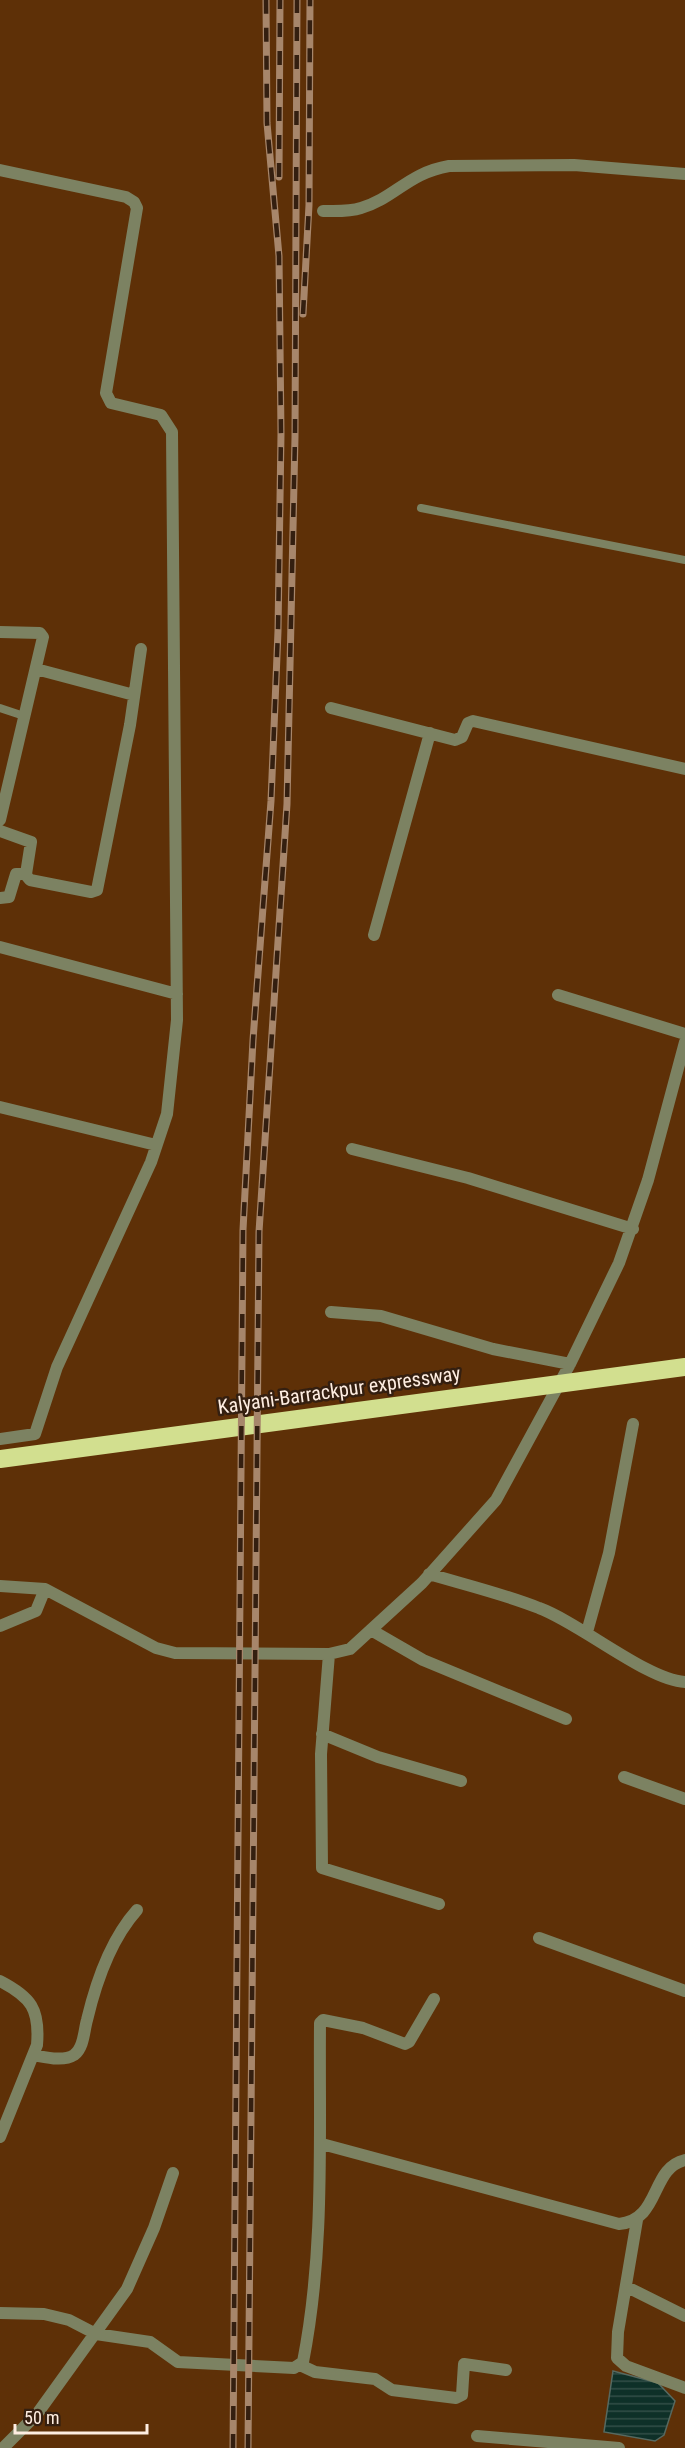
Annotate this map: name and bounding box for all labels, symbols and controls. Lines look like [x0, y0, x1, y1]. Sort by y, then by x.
street label: Kalyani-Barrackpur expressway [216, 1361, 462, 1419]
scale bar [15, 2397, 147, 2435]
text: 50 m [24, 2407, 59, 2428]

